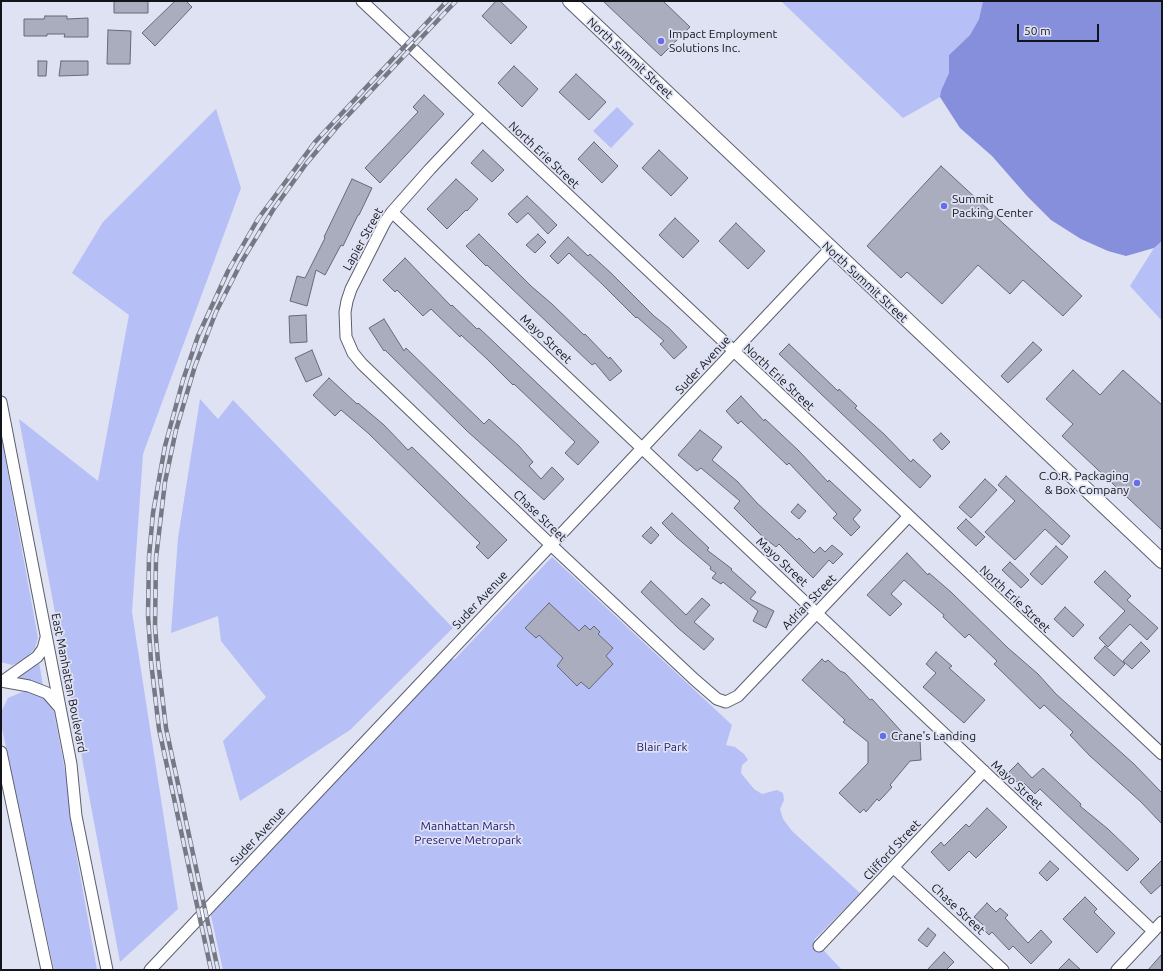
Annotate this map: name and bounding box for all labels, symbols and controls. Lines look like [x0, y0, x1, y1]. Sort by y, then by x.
street label: North Summit Street [584, 14, 676, 102]
scale bar [1019, 16, 1101, 42]
text: 50 m [1024, 24, 1051, 37]
place label: Impact Employment Solutions Inc. [669, 27, 777, 55]
marker: Impact Employment Solutions Inc. [656, 36, 666, 46]
street label: North Erie Street [506, 119, 582, 191]
place label: Summit Packing Center [952, 192, 1033, 220]
marker: Summit Packing Center [939, 201, 949, 211]
street label: Lapier Street [340, 205, 386, 273]
street label: North Summit Street [819, 238, 911, 326]
street label: Mayo Street [517, 311, 575, 367]
street label: Suder Avenue [672, 333, 734, 397]
street label: North Erie Street [741, 341, 817, 413]
place label: C.O.R. Packaging & Box Company [1039, 469, 1129, 497]
marker: C.O.R. Packaging & Box Company [1132, 478, 1142, 488]
street label: Chase Street [510, 487, 570, 545]
street label: Mayo Street [753, 534, 811, 590]
street label: North Erie Street [977, 563, 1053, 635]
street label: Suder Avenue [449, 568, 511, 632]
street label: Adrian Street [779, 571, 839, 633]
street label: East Manhattan Boulevard [48, 612, 90, 754]
place label: Crane's Landing [891, 729, 976, 743]
marker: Crane's Landing [878, 731, 888, 741]
park label: Blair Park [636, 740, 688, 754]
street label: Mayo Street [988, 757, 1046, 813]
street label: Suder Avenue [227, 804, 289, 868]
street label: Clifford Street [860, 817, 924, 883]
park label: Manhattan Marsh Preserve Metropark [414, 819, 522, 847]
street label: Chase Street [928, 880, 988, 938]

